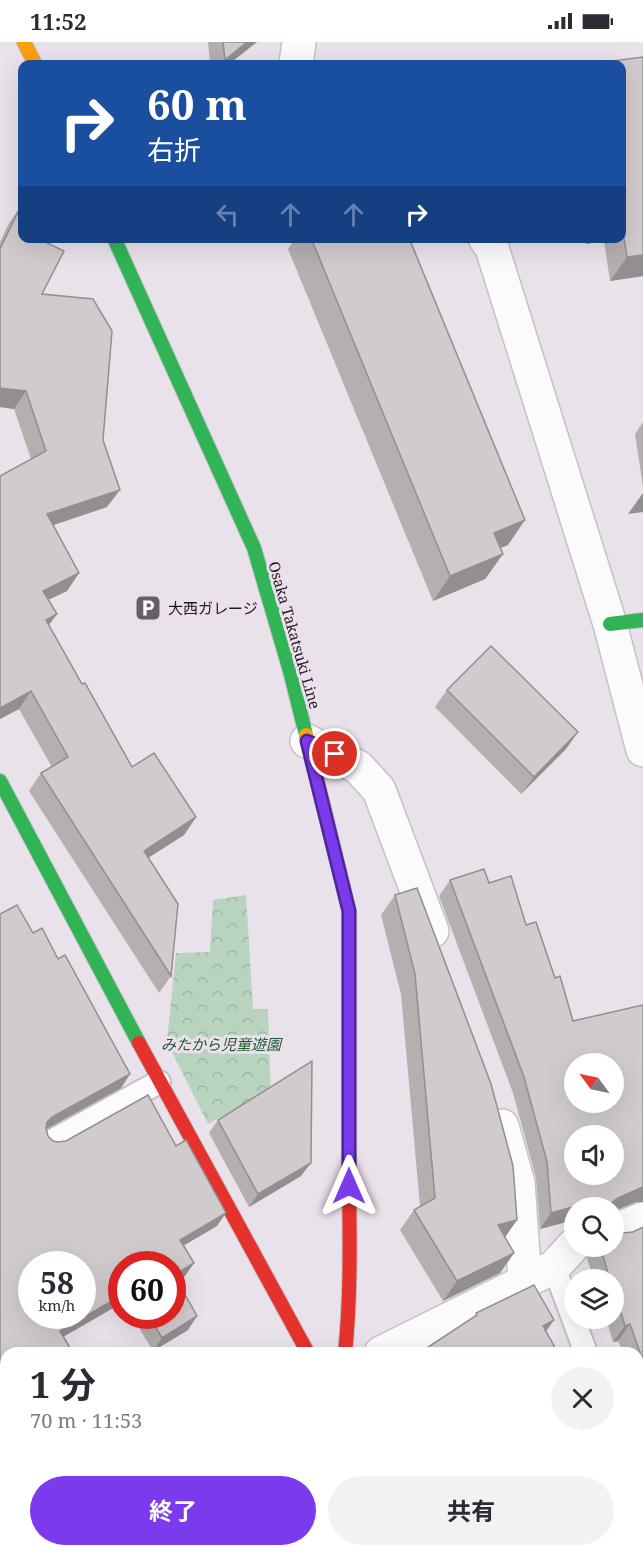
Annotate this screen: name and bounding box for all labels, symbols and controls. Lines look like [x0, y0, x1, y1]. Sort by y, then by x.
text: 11:52 [30, 6, 86, 36]
text: 60 m [147, 75, 247, 132]
icon: right [48, 84, 126, 162]
text: 右折 [147, 131, 201, 168]
icon: left [211, 198, 244, 231]
icon: ahead [274, 198, 307, 231]
icon: ahead [337, 198, 370, 231]
icon: right [400, 198, 433, 231]
street label: Osaka Takatsuki Line [264, 559, 326, 711]
parking icon: 大西ガレージ [133, 593, 163, 623]
place label: 大西ガレージ [168, 598, 258, 618]
pin [309, 728, 360, 779]
icon: arrive [318, 737, 351, 770]
park label: みたから児童遊園 [161, 1034, 283, 1054]
north arrow [564, 1053, 624, 1113]
map controls [564, 1053, 624, 1329]
button: sound [564, 1125, 624, 1185]
position arrow [317, 1154, 381, 1218]
button: search [564, 1197, 624, 1257]
speed limit sign: 60 [108, 1251, 186, 1329]
text: 58 [40, 1262, 74, 1303]
button: layers [564, 1269, 624, 1329]
text: km/h [39, 1295, 75, 1315]
text: 1 分 [30, 1360, 96, 1409]
button: close [551, 1367, 614, 1430]
text: 70 m · 11:53 [30, 1407, 142, 1434]
button: 終了 [30, 1476, 316, 1545]
button: 共有 [328, 1476, 614, 1545]

